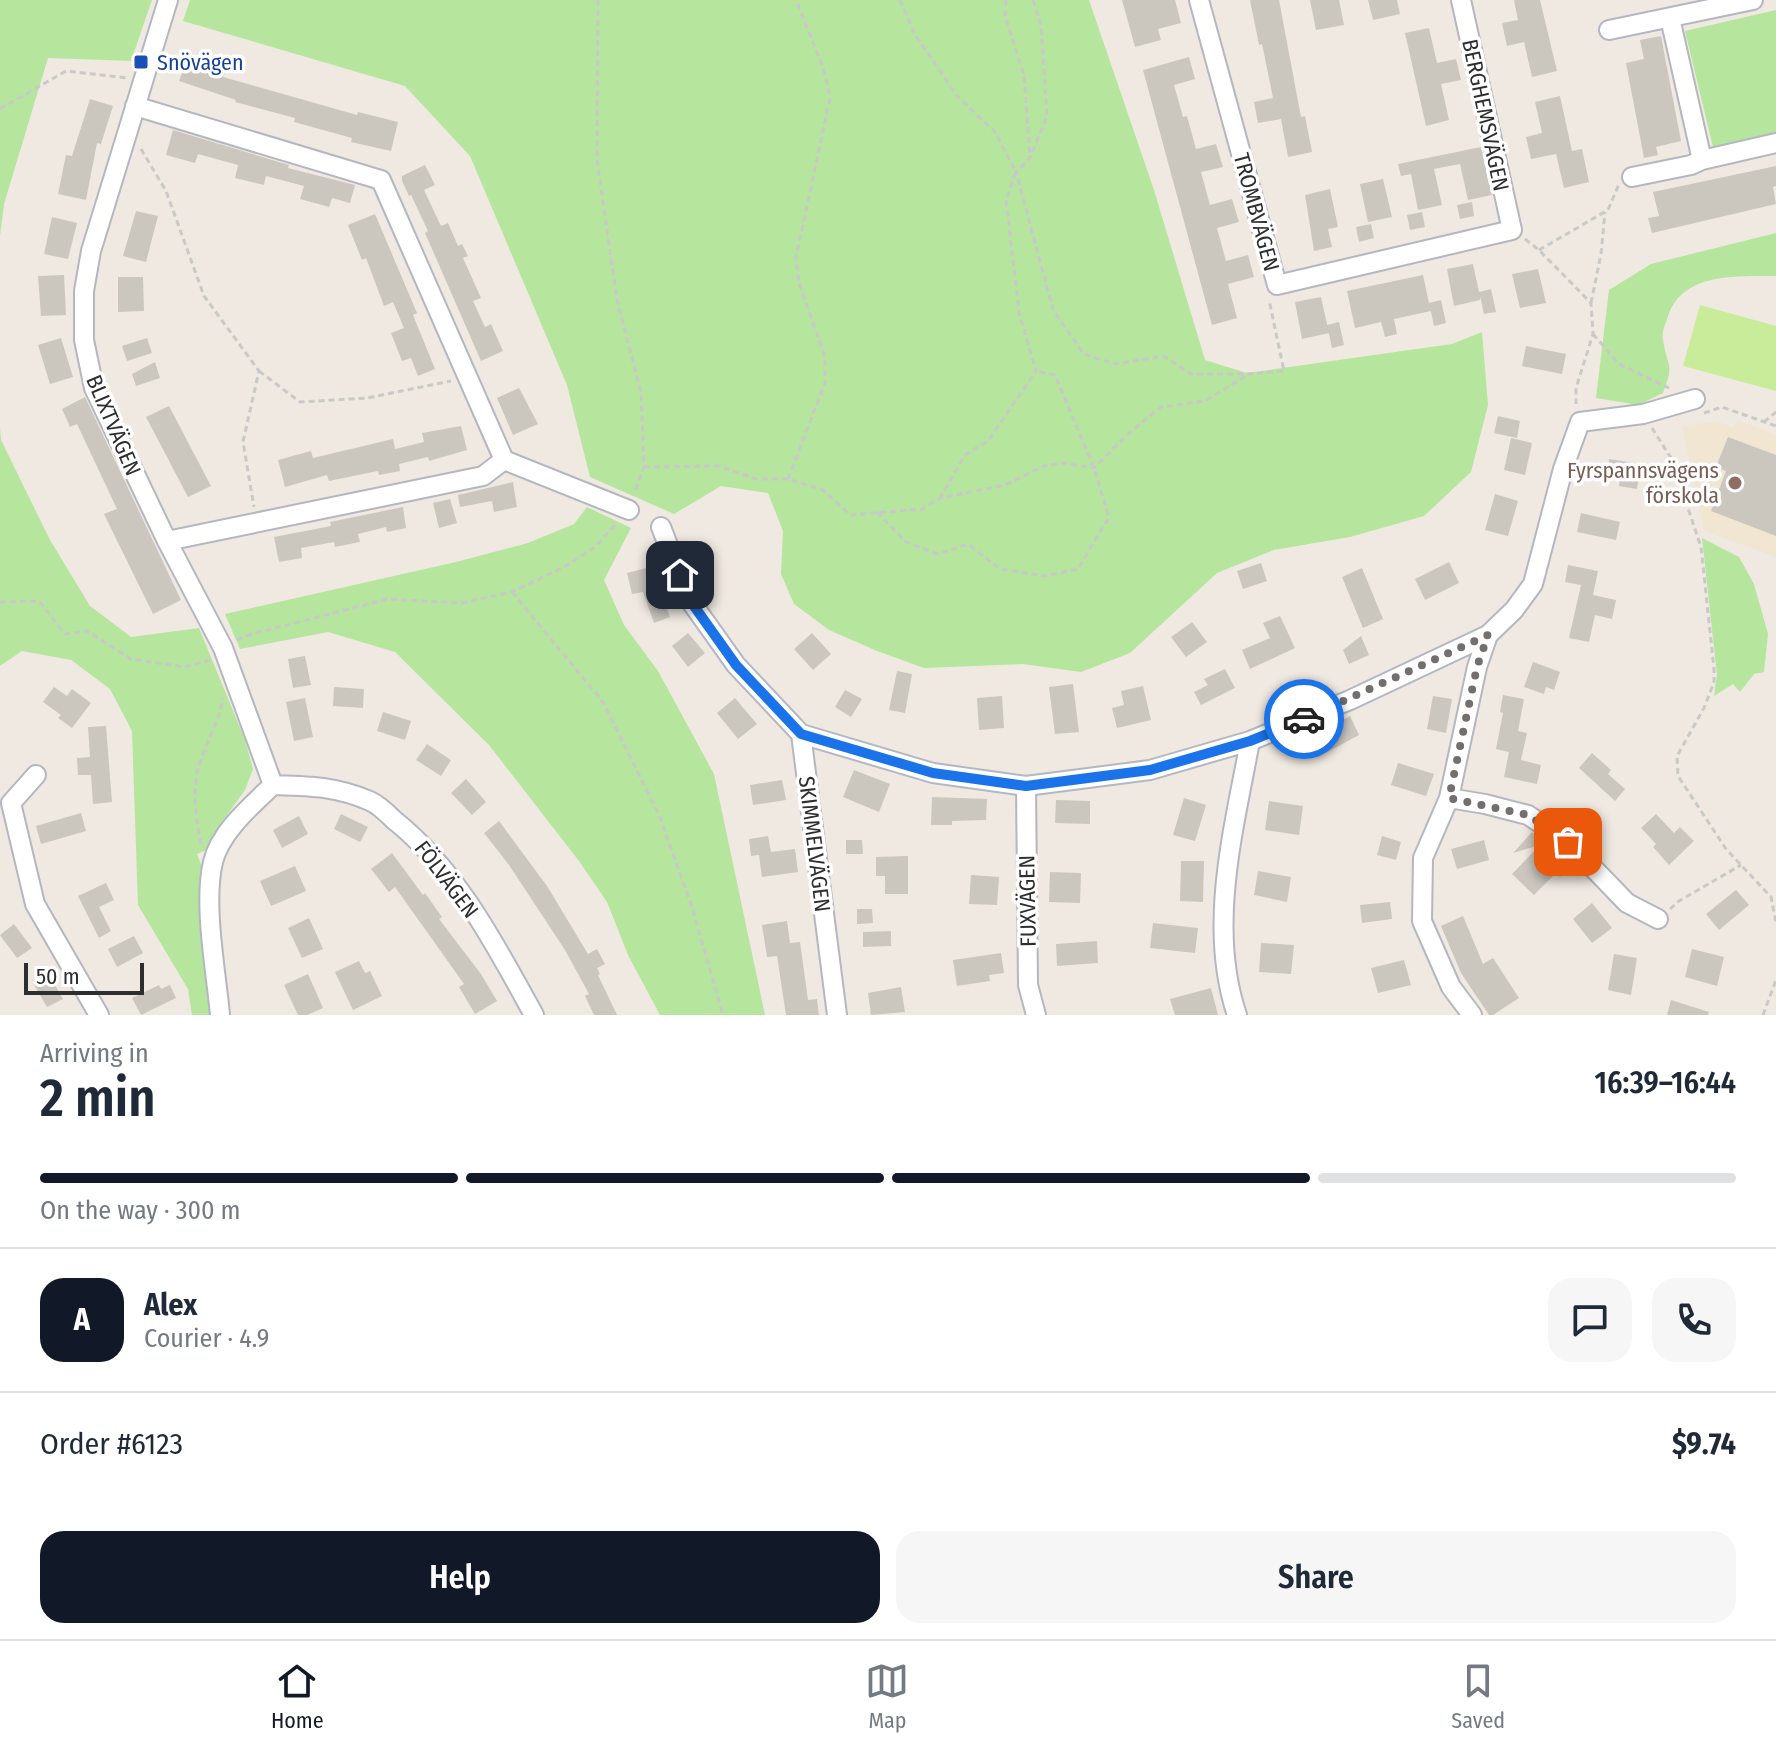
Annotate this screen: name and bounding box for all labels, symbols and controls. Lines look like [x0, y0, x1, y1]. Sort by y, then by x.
street label: BERGHEMSVÄGEN [1456, 37, 1515, 194]
place label: Snövägen [157, 49, 243, 76]
marker: Snövägen [132, 53, 150, 71]
street label: TROMBVÄGEN [1228, 150, 1285, 274]
street label: BLIXTVÄGEN [80, 371, 147, 480]
place label: Fyrspannsvägens förskola [1567, 457, 1719, 509]
marker: Fyrspannsvägens förskola [1726, 474, 1744, 492]
pin [646, 541, 714, 609]
icon: home [658, 553, 702, 597]
courier [1264, 679, 1344, 759]
icon: car [1282, 697, 1326, 741]
street label: SKIMMELVÄGEN [793, 775, 836, 914]
pin [1534, 808, 1602, 876]
icon: bag [1546, 820, 1590, 864]
street label: FÖLVÄGEN [409, 835, 484, 923]
street label: FUXVÄGEN [1013, 855, 1042, 947]
scale bar [24, 959, 144, 995]
text: 50 m [36, 963, 80, 990]
text: Arriving in [40, 1038, 149, 1069]
text: 16:39–16:44 [1595, 1065, 1736, 1101]
text: 2 min [40, 1067, 156, 1130]
text: On the way · 300 m [40, 1195, 241, 1226]
button: chat [1548, 1278, 1632, 1362]
button: phone [1652, 1278, 1736, 1362]
text: Alex [144, 1287, 197, 1323]
text: A [74, 1302, 90, 1338]
text: Courier · 4.9 [144, 1323, 269, 1354]
text: Order #6123 [40, 1426, 183, 1462]
text: $9.74 [1672, 1426, 1736, 1462]
button: Help [40, 1531, 880, 1623]
button: Share [896, 1531, 1736, 1623]
tab: Home [271, 1659, 324, 1734]
tab: Map [865, 1659, 909, 1734]
tab: Saved [1451, 1659, 1505, 1734]

